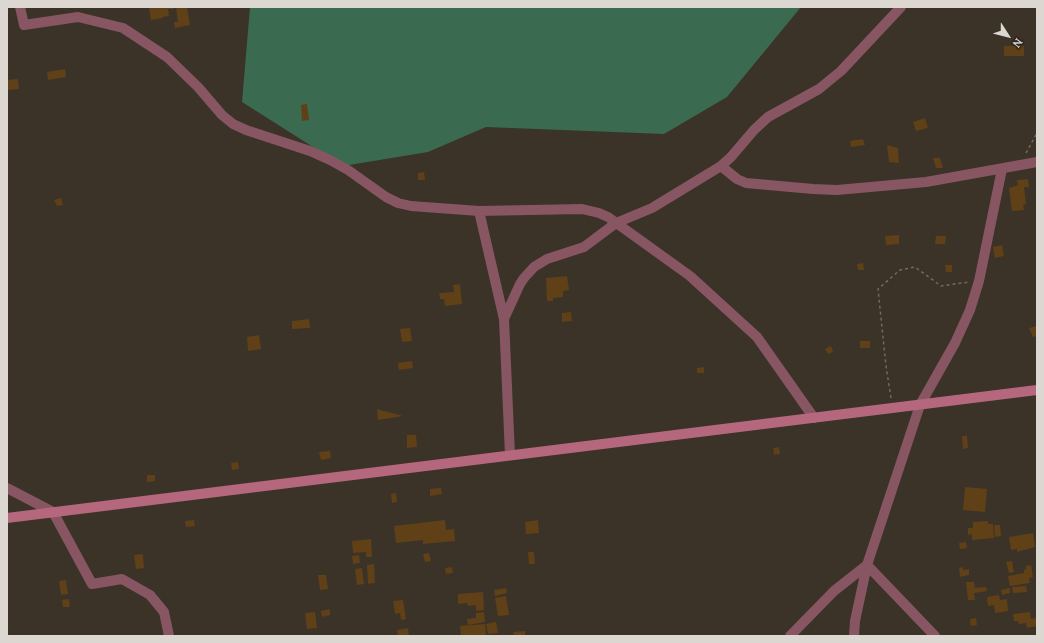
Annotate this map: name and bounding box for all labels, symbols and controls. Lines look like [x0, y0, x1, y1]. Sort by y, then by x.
north arrow [988, 16, 1028, 56]
text: N [1010, 35, 1026, 51]

